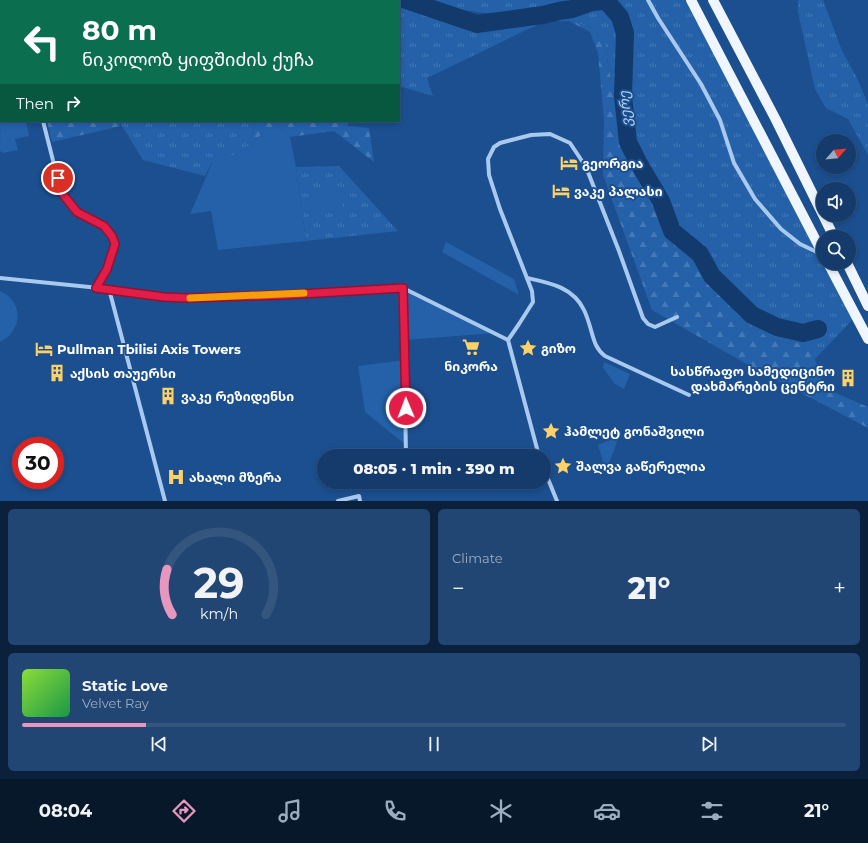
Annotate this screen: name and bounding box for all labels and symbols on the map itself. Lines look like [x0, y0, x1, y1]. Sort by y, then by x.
water label: ვერე [614, 90, 636, 128]
north arrow [816, 134, 856, 174]
hotel icon: გეორგია [559, 153, 579, 173]
place label: გეორგია [582, 155, 643, 171]
pin [41, 161, 75, 195]
hotel icon: ვაკე პალასი [551, 181, 571, 201]
place label: ვაკე პალასი [574, 183, 663, 200]
supermarket icon: ნიკორა [461, 337, 481, 357]
place icon: გიზო [518, 338, 538, 358]
hotel icon: Pullman Tbilisi Axis Towers [34, 339, 54, 359]
place label: გიზო [541, 340, 576, 356]
place label: Pullman Tbilisi Axis Towers [57, 341, 241, 357]
place label: ნიკორა [444, 358, 498, 374]
building icon: აქსის თაუერსი [47, 363, 67, 383]
place label: სასწრაფო სამედიცინო დახმარების ცენტრი [670, 363, 835, 395]
place label: აქსის თაუერსი [70, 365, 176, 381]
building icon: სასწრაფო სამედიცინო დახმარების ცენტრი [838, 368, 858, 388]
building icon: ვაკე რეზიდენსი [158, 386, 178, 406]
position arrow [385, 387, 427, 429]
place label: ვაკე რეზიდენსი [181, 388, 294, 405]
place icon: ჰამლეტ გონაშვილი [541, 421, 561, 441]
place label: ჰამლეტ გონაშვილი [564, 423, 705, 440]
speed limit sign: 30 [12, 437, 64, 489]
place icon: შალვა გაწერელია [553, 456, 573, 476]
place label: შალვა გაწერელია [576, 458, 706, 475]
hospital icon: ახალი მზერა [166, 467, 186, 487]
place label: ახალი მზერა [189, 469, 282, 486]

